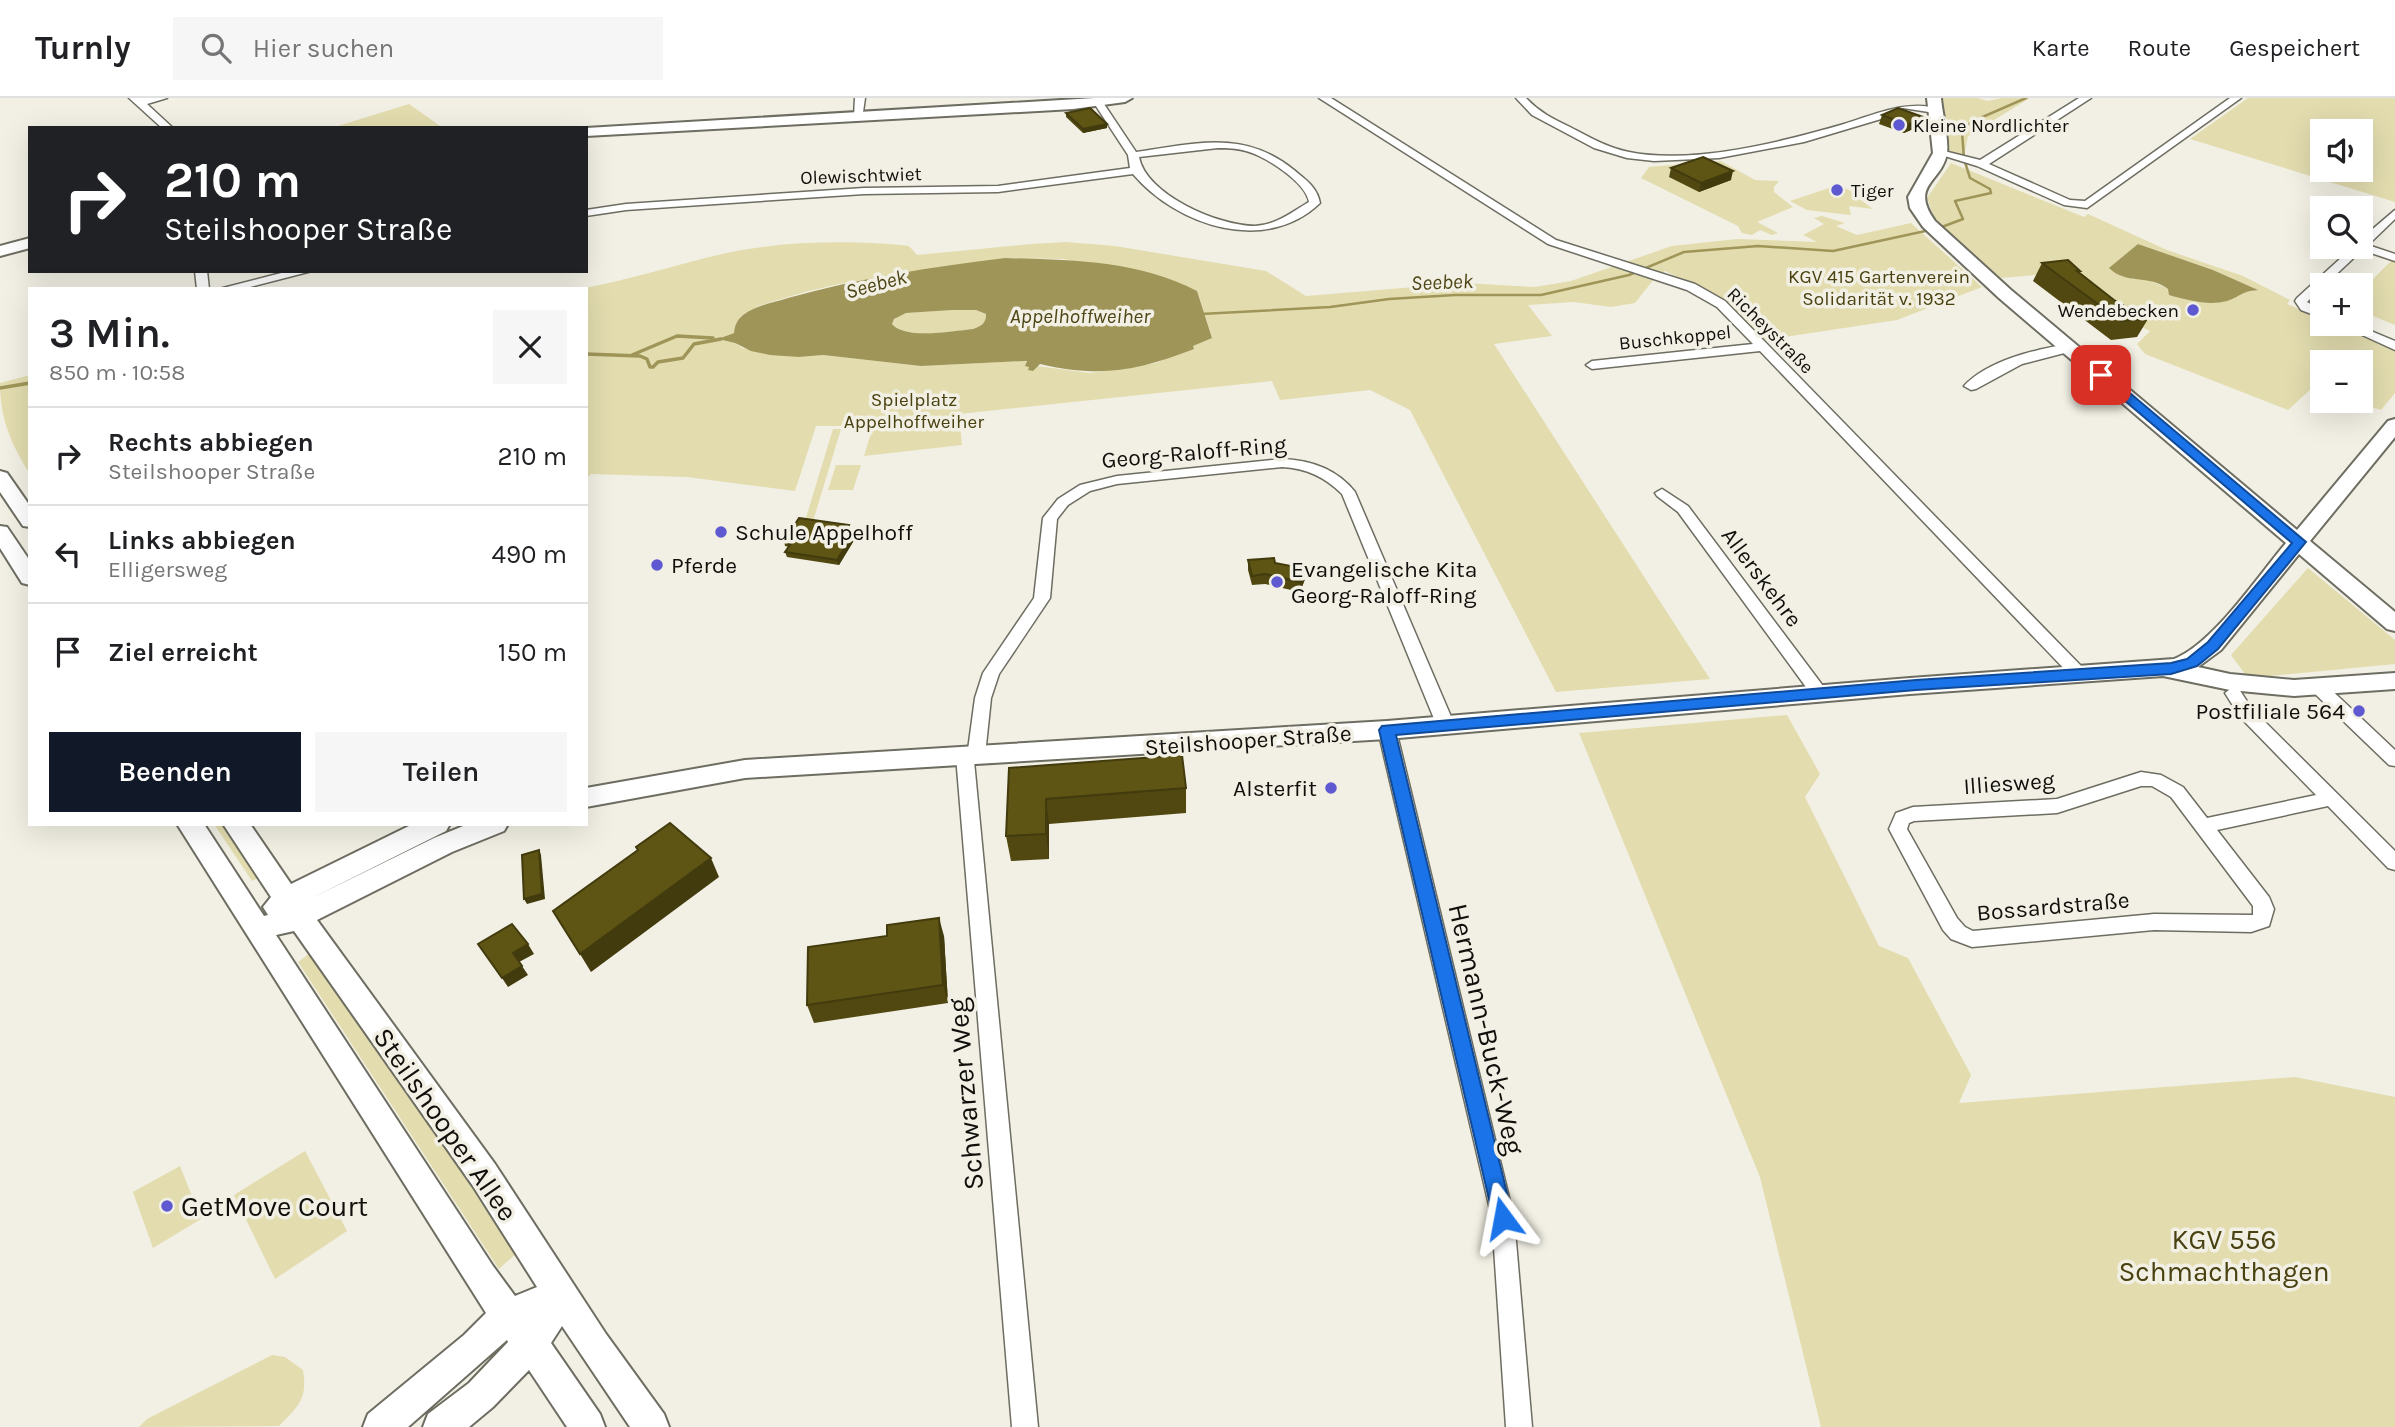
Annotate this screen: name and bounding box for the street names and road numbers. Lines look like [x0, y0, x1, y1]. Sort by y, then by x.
street label: Olewischtwiet [800, 163, 922, 189]
street label: Richeystraße [1723, 283, 1818, 378]
street label: Buschkoppel [1618, 321, 1732, 355]
street label: Georg-Raloff-Ring [1100, 431, 1288, 474]
street label: Allerskehre [1716, 522, 1808, 632]
street label: Steilshooper Straße [1144, 720, 1352, 761]
street label: Illiesweg [1962, 767, 2056, 800]
street label: Bossardstraße [1976, 886, 2131, 927]
street label: Hermann-Buck-Weg [1442, 900, 1532, 1158]
street label: Schwarzer Weg [941, 996, 990, 1191]
street label: Steilshooper Allee [367, 1021, 525, 1227]

